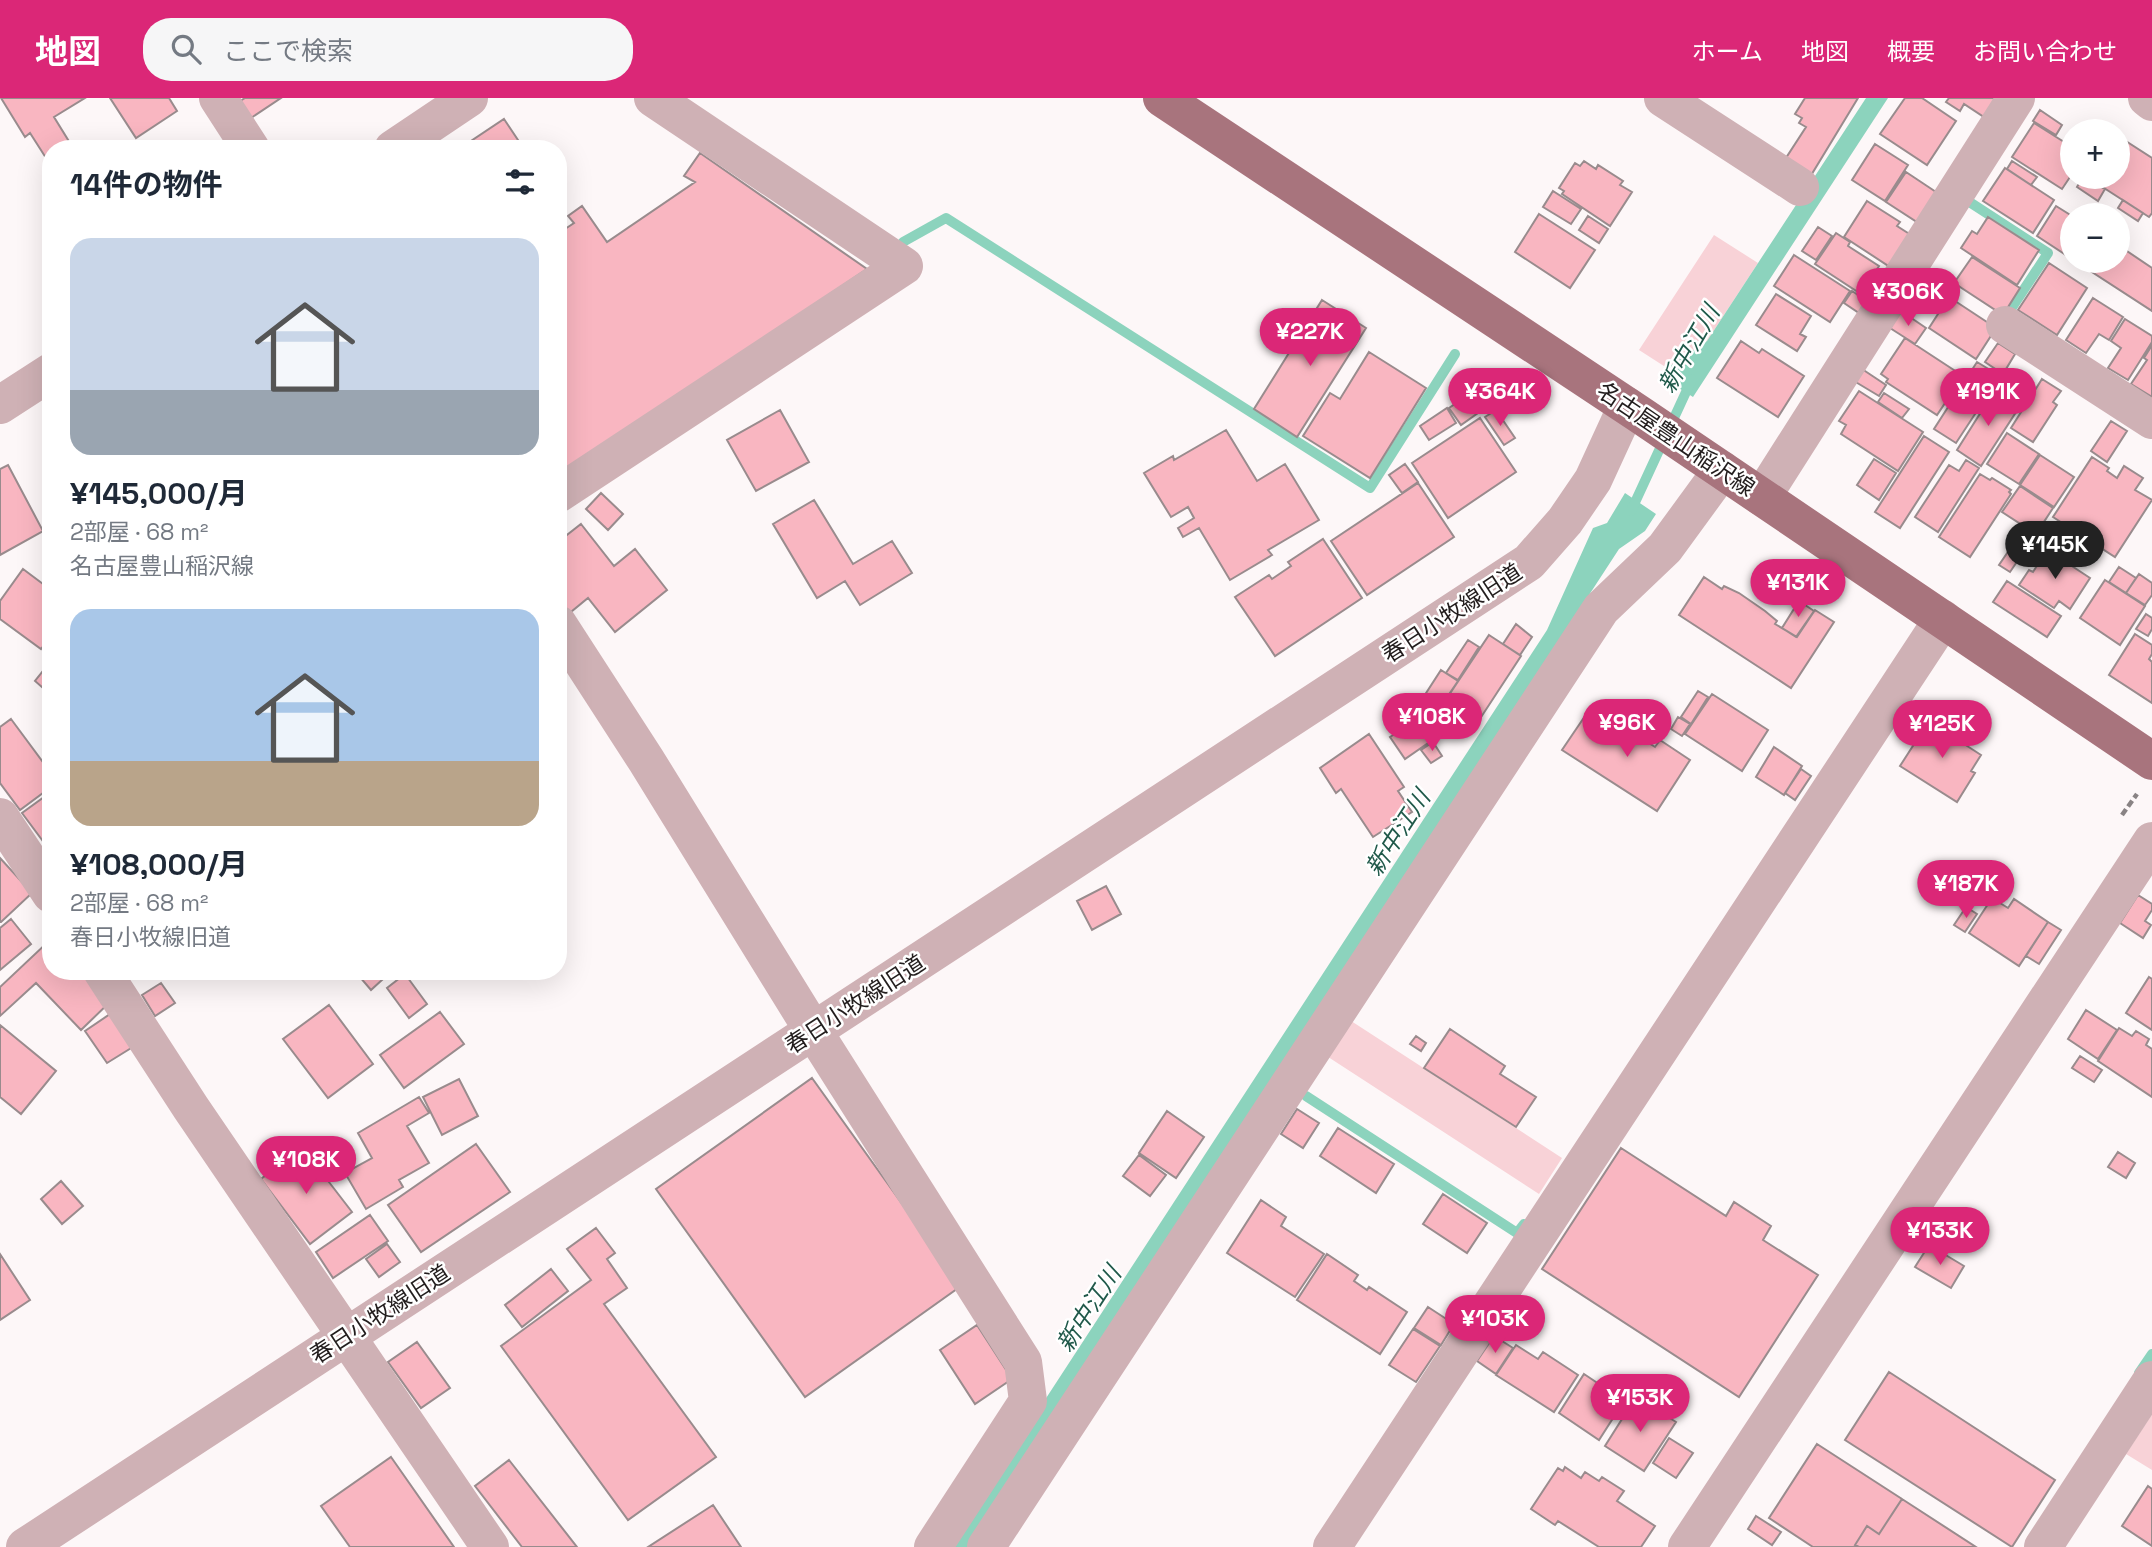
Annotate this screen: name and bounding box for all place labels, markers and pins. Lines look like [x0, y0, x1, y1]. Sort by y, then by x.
pin: ¥306K [1859, 268, 1957, 328]
pin: ¥227K [1261, 308, 1359, 368]
pin: ¥364K [1451, 368, 1549, 428]
pin: ¥191K [1939, 368, 2037, 428]
pin: ¥145K [2006, 522, 2104, 581]
pin: ¥131K [1749, 560, 1847, 619]
pin: ¥108K [1383, 694, 1481, 753]
pin: ¥96K [1586, 700, 1668, 759]
pin: ¥125K [1893, 700, 1991, 760]
pin: ¥187K [1917, 860, 2015, 920]
pin: ¥108K [257, 1136, 355, 1196]
pin: ¥133K [1891, 1208, 1989, 1267]
pin: ¥103K [1446, 1296, 1544, 1355]
pin: ¥153K [1591, 1374, 1689, 1434]

